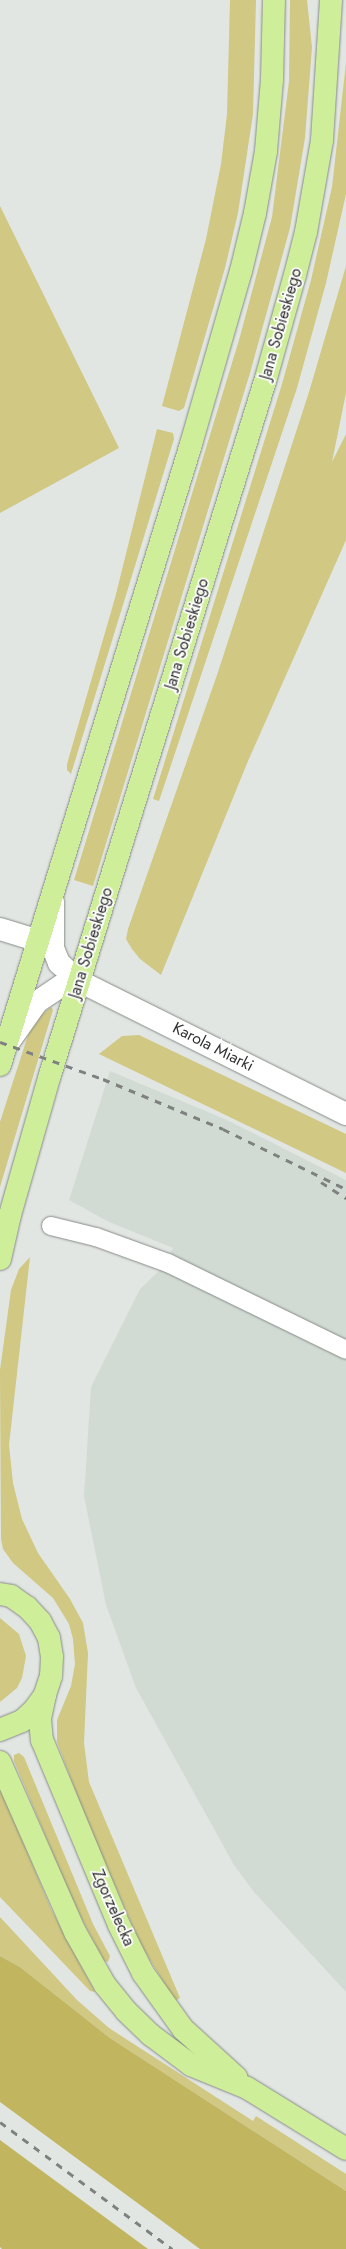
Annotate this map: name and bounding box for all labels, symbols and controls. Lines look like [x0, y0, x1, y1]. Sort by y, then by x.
street label: Jana Sobieskiego [256, 266, 306, 382]
street label: Jana Sobieskiego [161, 576, 213, 692]
street label: Jana Sobieskiego [65, 885, 117, 1001]
street label: Karola Miarki [169, 1018, 257, 1076]
street label: Zgorzelecka [88, 1867, 138, 1949]

